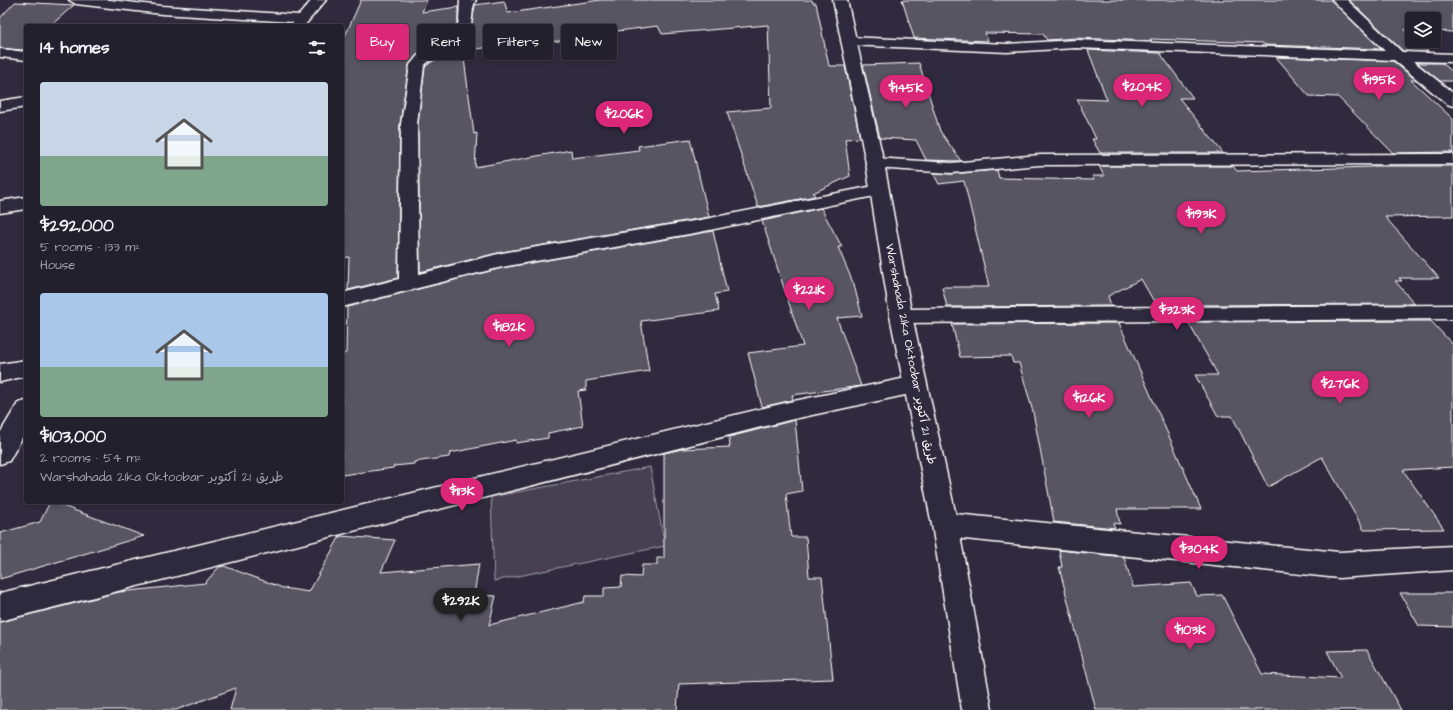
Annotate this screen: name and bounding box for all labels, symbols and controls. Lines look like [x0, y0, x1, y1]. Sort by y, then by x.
map controls [1405, 12, 1441, 48]
button: layers [1405, 12, 1441, 48]
chip: Buy [356, 24, 409, 60]
chip: Rent [417, 24, 475, 60]
chip: Filters [483, 24, 553, 60]
chip: New [561, 24, 617, 60]
text: 14 homes [40, 36, 110, 60]
icon: filters [306, 37, 328, 59]
pin: $195K [1351, 67, 1407, 101]
text: $195K [1362, 71, 1396, 89]
pin: $204K [1114, 74, 1170, 108]
pin: $145K [878, 75, 934, 109]
text: $204K [1122, 78, 1162, 96]
text: $145K [889, 79, 923, 97]
pin: $206K [596, 101, 652, 135]
text: $206K [605, 105, 643, 123]
icon: home [148, 108, 220, 180]
pin: $193K [1173, 201, 1229, 235]
text: $193K [1186, 205, 1216, 223]
text: $292,000 [40, 214, 114, 238]
text: 5 rooms · 133 m² [40, 238, 140, 256]
street label: Warshahada 21ka Oktoobar طريق 21 أكتوبر [881, 242, 940, 466]
text: House [40, 256, 75, 274]
pin: $221K [781, 277, 837, 311]
text: $221K [793, 281, 825, 299]
pin: $323K [1149, 297, 1205, 331]
text: $323K [1159, 301, 1195, 319]
pin: $182K [481, 314, 537, 348]
text: $182K [493, 318, 525, 336]
icon: home [148, 319, 220, 391]
pin: $276K [1312, 371, 1368, 405]
text: $276K [1321, 375, 1359, 393]
pin: $126K [1061, 385, 1117, 419]
text: $126K [1073, 389, 1105, 407]
text: $103,000 [40, 425, 106, 449]
text: 2 rooms · 54 m² [40, 449, 142, 467]
text: Warshahada 21ka Oktoobar طريق 21 أكتوبر [40, 468, 283, 486]
pin: $113K [434, 478, 490, 512]
text: $113K [449, 482, 475, 500]
pin: $304K [1171, 536, 1227, 570]
text: $304K [1180, 540, 1218, 558]
pin: $292K [433, 588, 489, 622]
text: $292K [442, 592, 480, 610]
pin: $103K [1162, 617, 1218, 651]
text: $103K [1174, 621, 1206, 639]

